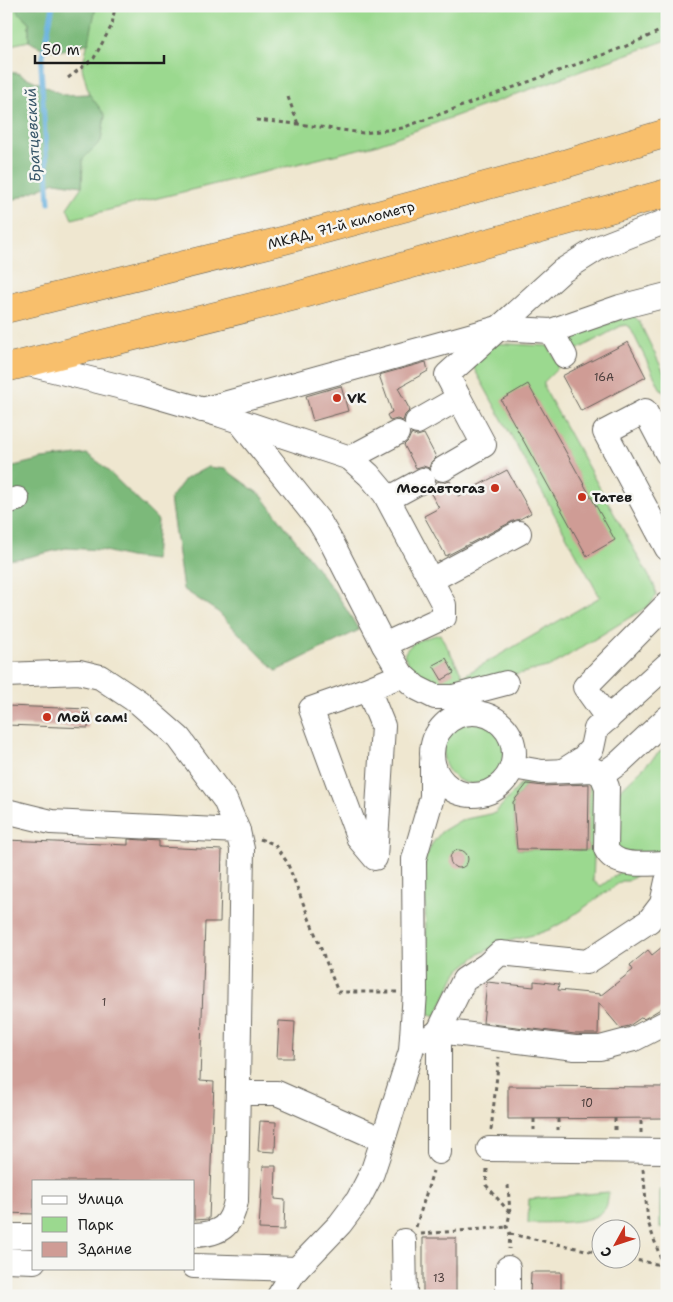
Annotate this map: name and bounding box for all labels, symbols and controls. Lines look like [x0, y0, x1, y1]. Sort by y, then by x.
scale bar [35, 32, 164, 64]
text: 50 m [42, 40, 80, 60]
water label: Братцевский [21, 87, 45, 183]
street label: МКАД, 71-й километр [265, 197, 417, 253]
house number: 16А [594, 370, 614, 385]
place label: VK [347, 389, 367, 407]
marker: VK [331, 392, 343, 404]
place label: Мосавтогаз [396, 479, 486, 497]
marker: Мосавтогаз [489, 482, 501, 494]
place label: Татев [592, 488, 632, 506]
marker: Татев [576, 491, 588, 503]
place label: Мой сам! [57, 708, 128, 726]
marker: Мой сам! [41, 711, 53, 723]
house number: 1 [102, 995, 106, 1010]
house number: 10 [581, 1096, 593, 1111]
legend [32, 1180, 195, 1270]
text: Улица [78, 1189, 124, 1209]
text: Парк [78, 1215, 114, 1235]
north arrow [590, 1220, 640, 1270]
text: Здание [78, 1239, 132, 1259]
text: С [596, 1243, 616, 1261]
house number: 13 [433, 1271, 445, 1286]

